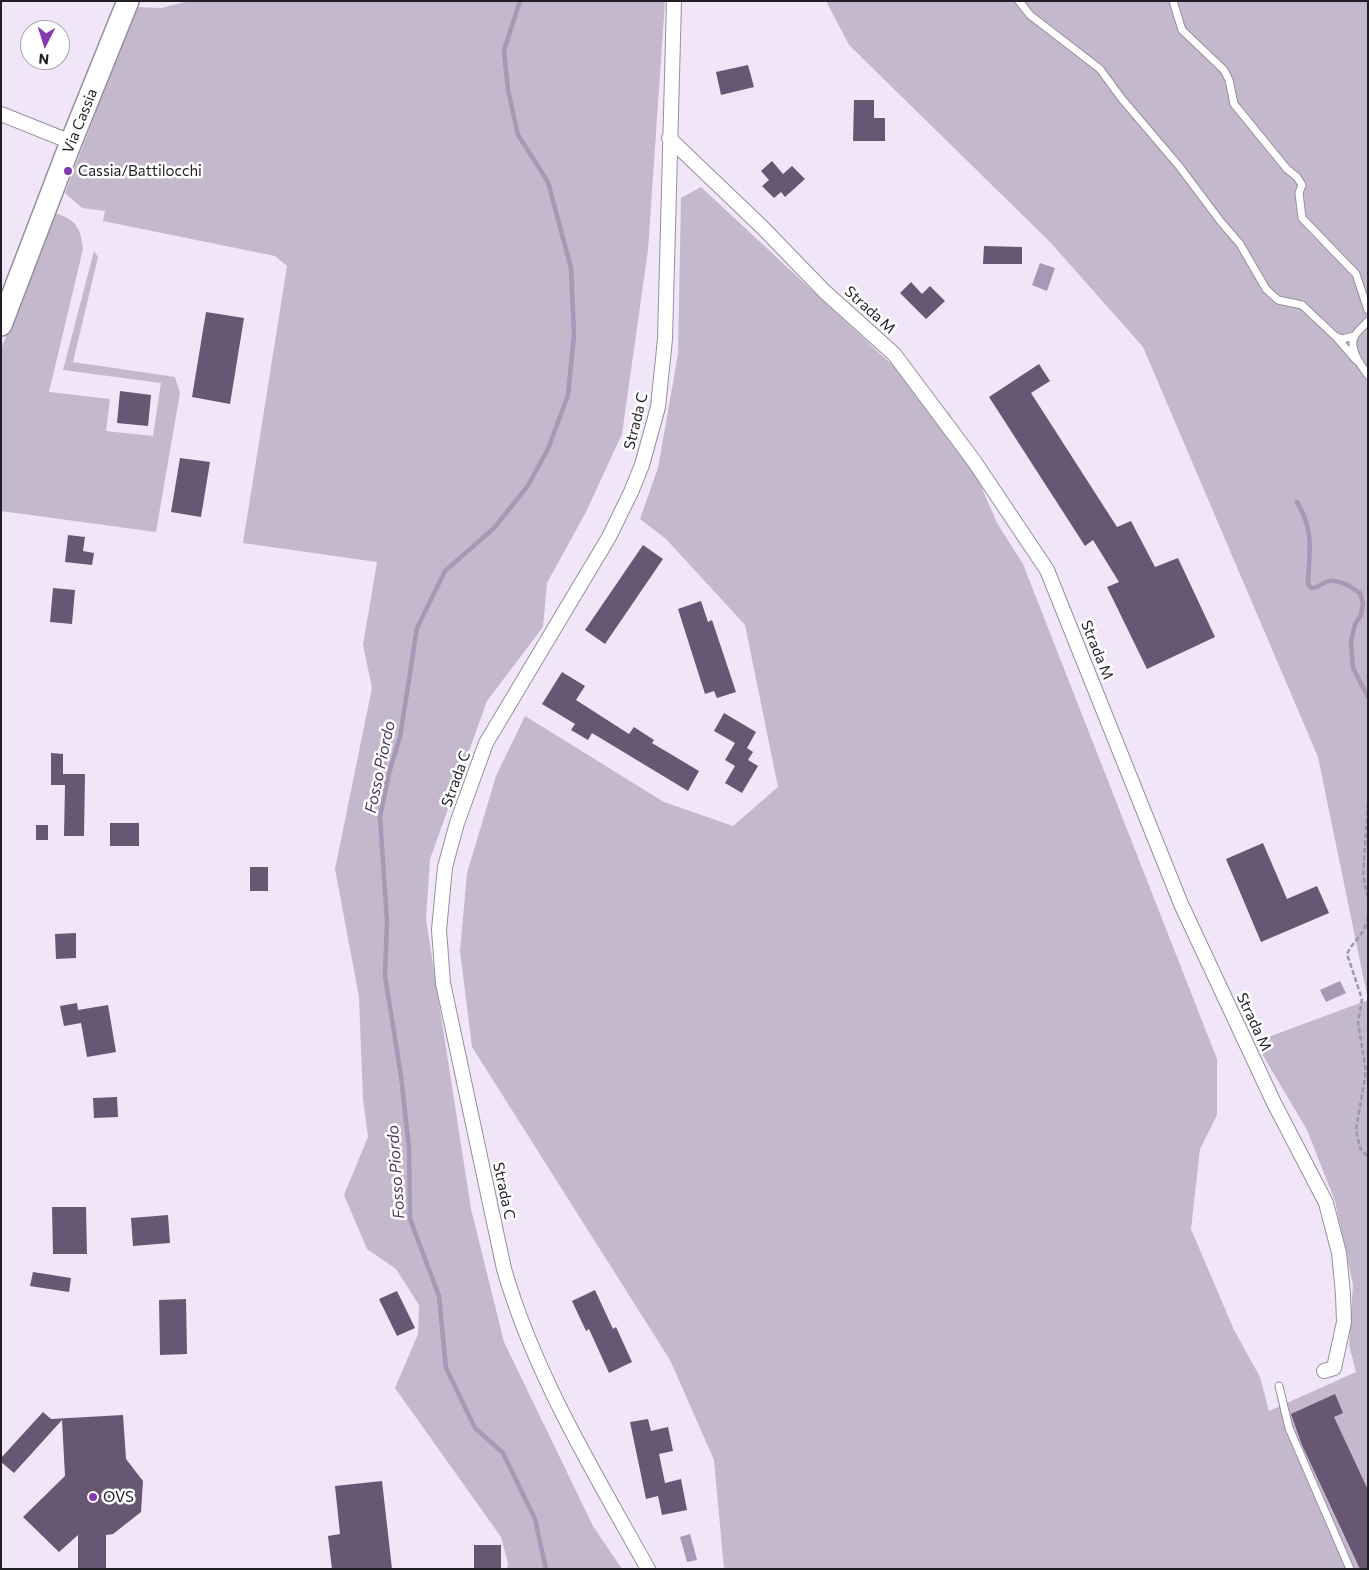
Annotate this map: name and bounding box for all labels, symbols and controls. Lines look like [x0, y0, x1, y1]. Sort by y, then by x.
north arrow [20, 20, 70, 70]
text: N [38, 51, 50, 68]
street label: Via Cassia [59, 86, 101, 156]
place label: Cassia/Battilocchi [78, 162, 202, 180]
marker: Cassia/Battilocchi [62, 165, 74, 177]
street label: Strada M [841, 282, 899, 338]
street label: Strada C [620, 391, 652, 451]
street label: Strada M [1077, 618, 1117, 682]
water label: Fosso Piordo [361, 719, 399, 815]
street label: Strada C [438, 749, 474, 809]
street label: Strada M [1233, 990, 1275, 1054]
water label: Fosso Piordo [383, 1124, 409, 1220]
street label: Strada C [489, 1161, 519, 1221]
place label: OVS [103, 1488, 134, 1506]
marker: OVS [87, 1491, 99, 1503]

